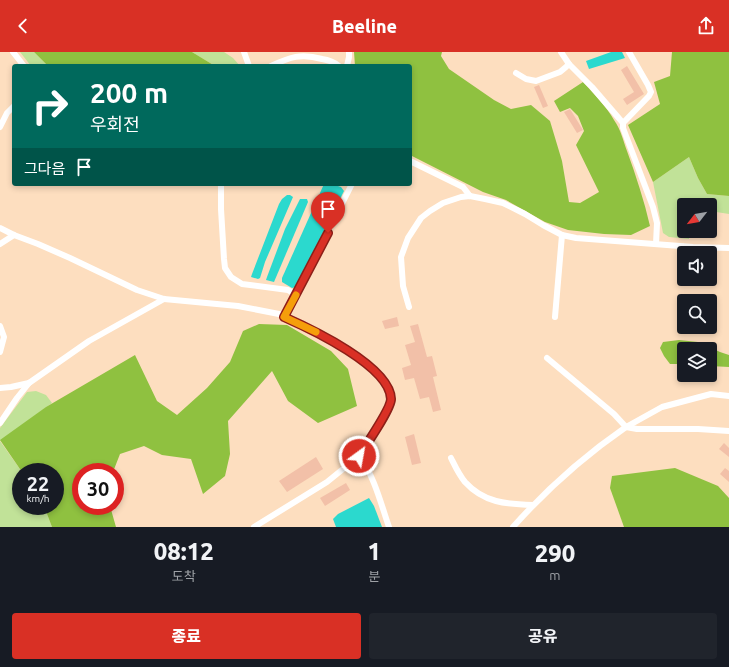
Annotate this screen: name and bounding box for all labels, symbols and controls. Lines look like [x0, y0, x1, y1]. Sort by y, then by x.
icon: back [12, 15, 34, 37]
icon: share [695, 15, 717, 37]
text: Beeline [332, 16, 397, 36]
text: 200 m [90, 77, 168, 108]
icon: right [24, 80, 76, 132]
text: 우회전 [90, 114, 140, 134]
icon: arrive [73, 156, 95, 178]
text: 그다음 [24, 160, 65, 177]
pin [311, 192, 345, 233]
icon: arrive [317, 198, 339, 220]
north arrow [677, 198, 717, 238]
map controls [677, 198, 717, 382]
button: sound [677, 246, 717, 286]
button: search [677, 294, 717, 334]
button: layers [677, 342, 717, 382]
position arrow [338, 435, 380, 477]
speed limit sign: 30 [72, 463, 124, 515]
text: 22 [27, 472, 49, 495]
text: km/h [26, 493, 50, 504]
text: 08:12 [154, 538, 214, 565]
text: 1 [367, 538, 381, 565]
text: 290 [535, 540, 575, 567]
text: m [549, 568, 561, 582]
text: 도착 [172, 569, 196, 583]
text: 분 [368, 569, 380, 583]
button: 종료 [12, 613, 361, 659]
button: 공유 [369, 613, 717, 659]

